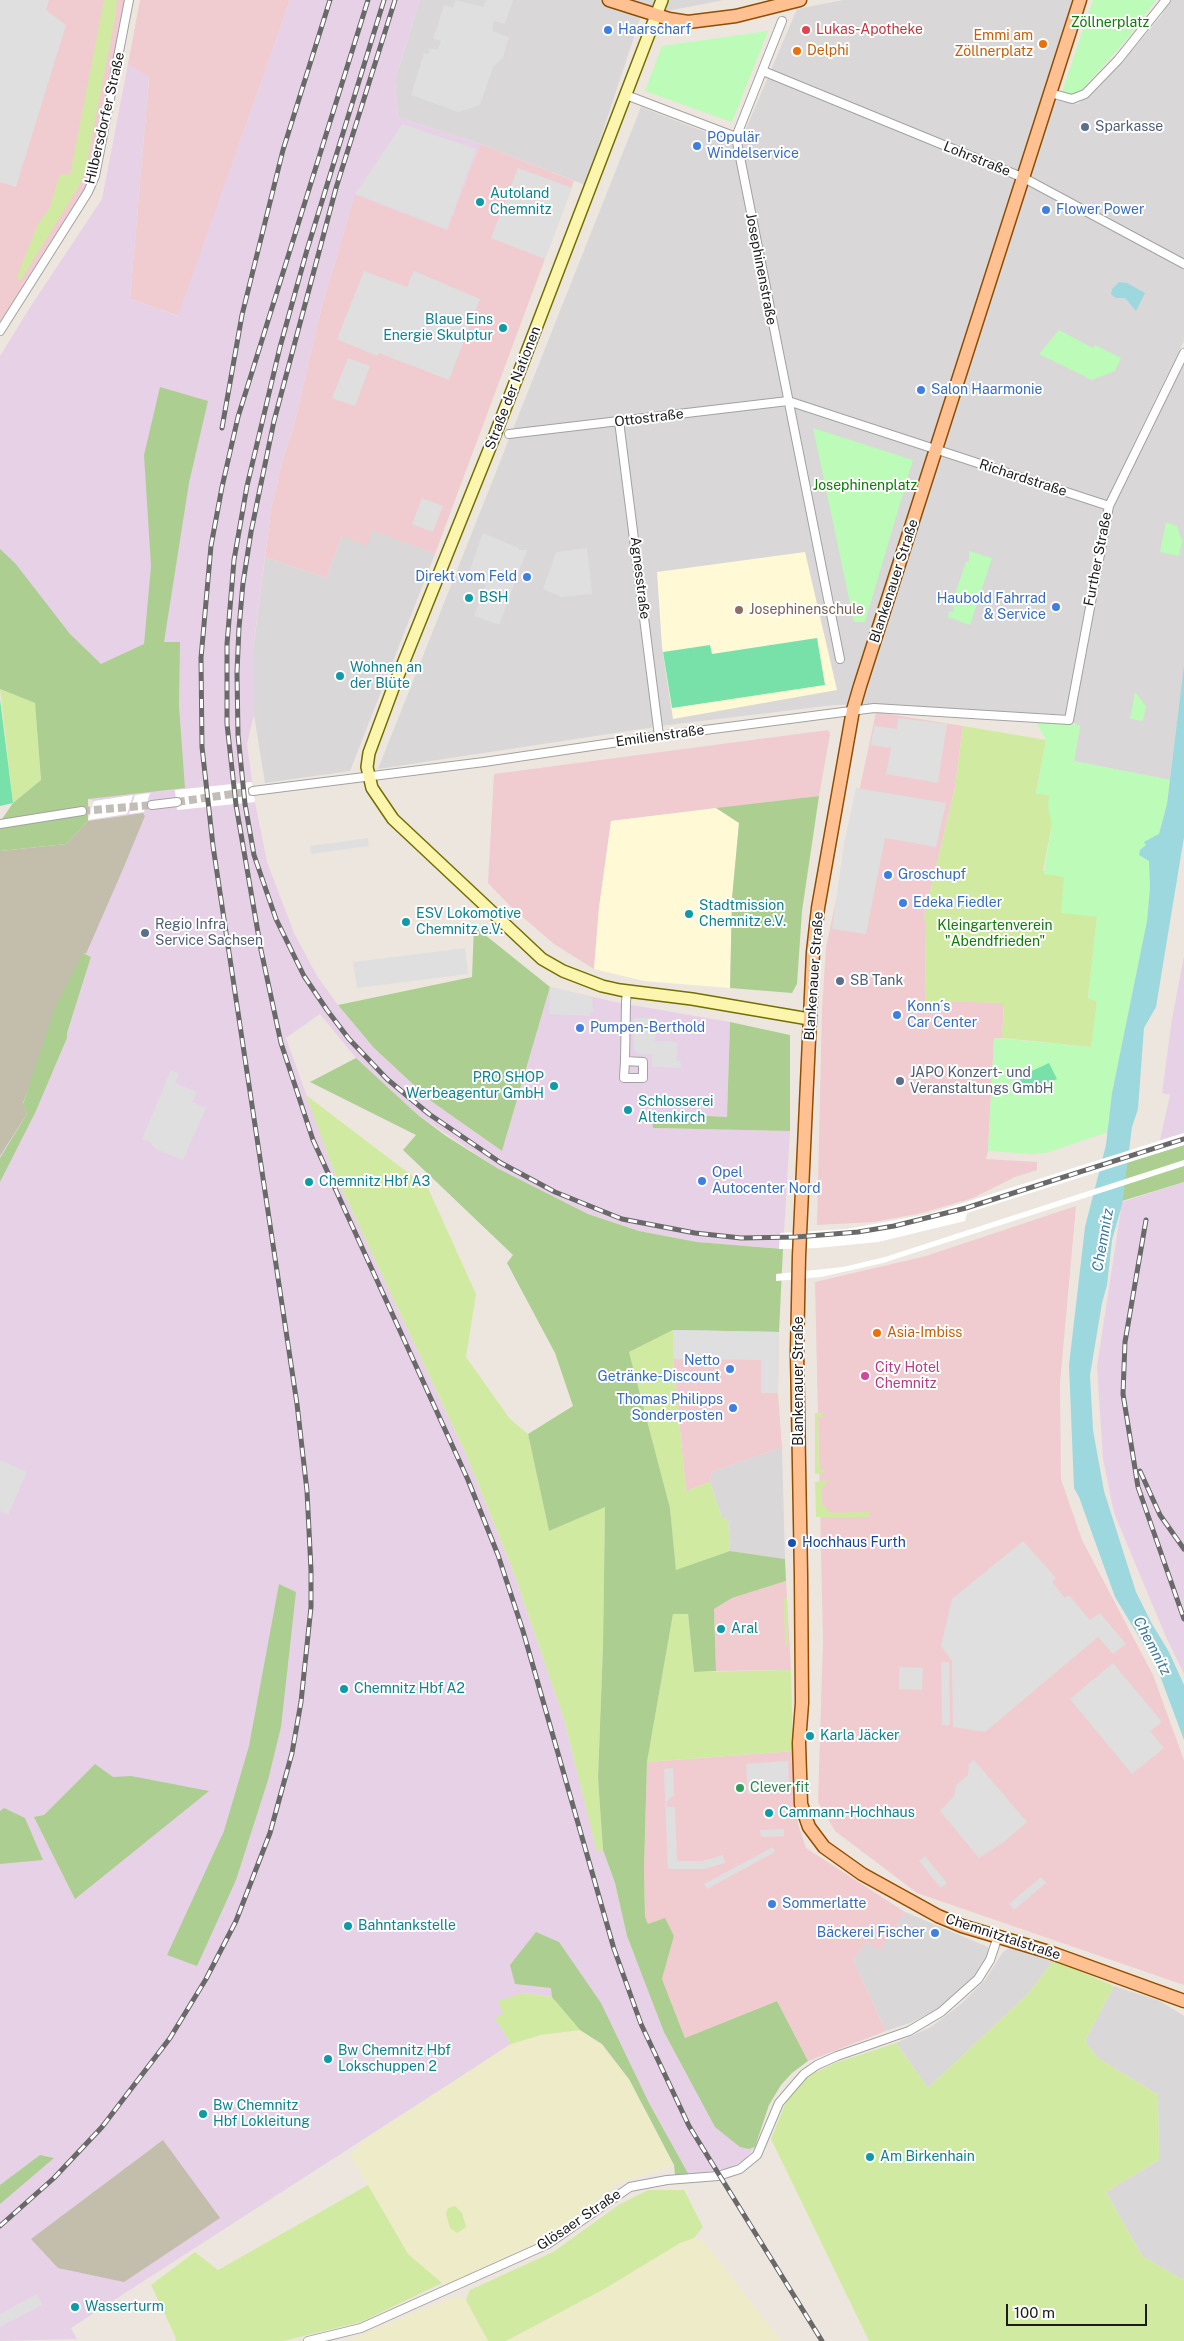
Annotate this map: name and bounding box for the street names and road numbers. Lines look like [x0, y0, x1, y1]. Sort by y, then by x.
street label: Hilbersdorfer Straße [82, 50, 128, 186]
street label: Lohrstraße [941, 138, 1013, 180]
street label: Josephinenstraße [742, 212, 780, 326]
street label: Straße der Nationen [482, 324, 544, 452]
street label: Ottostraße [613, 405, 685, 431]
street label: Richardstraße [977, 456, 1069, 500]
street label: Further Straße [1081, 510, 1115, 608]
street label: Blankenauer Straße [866, 517, 922, 645]
street label: Agnesstraße [627, 536, 653, 620]
street label: Emilienstraße [615, 721, 705, 751]
street label: Blankenauer Straße [801, 911, 827, 1041]
street label: Blankenauer Straße [791, 1316, 807, 1446]
street label: Chemnitztalstraße [943, 1910, 1063, 1964]
street label: Glösaer Straße [534, 2186, 624, 2254]

